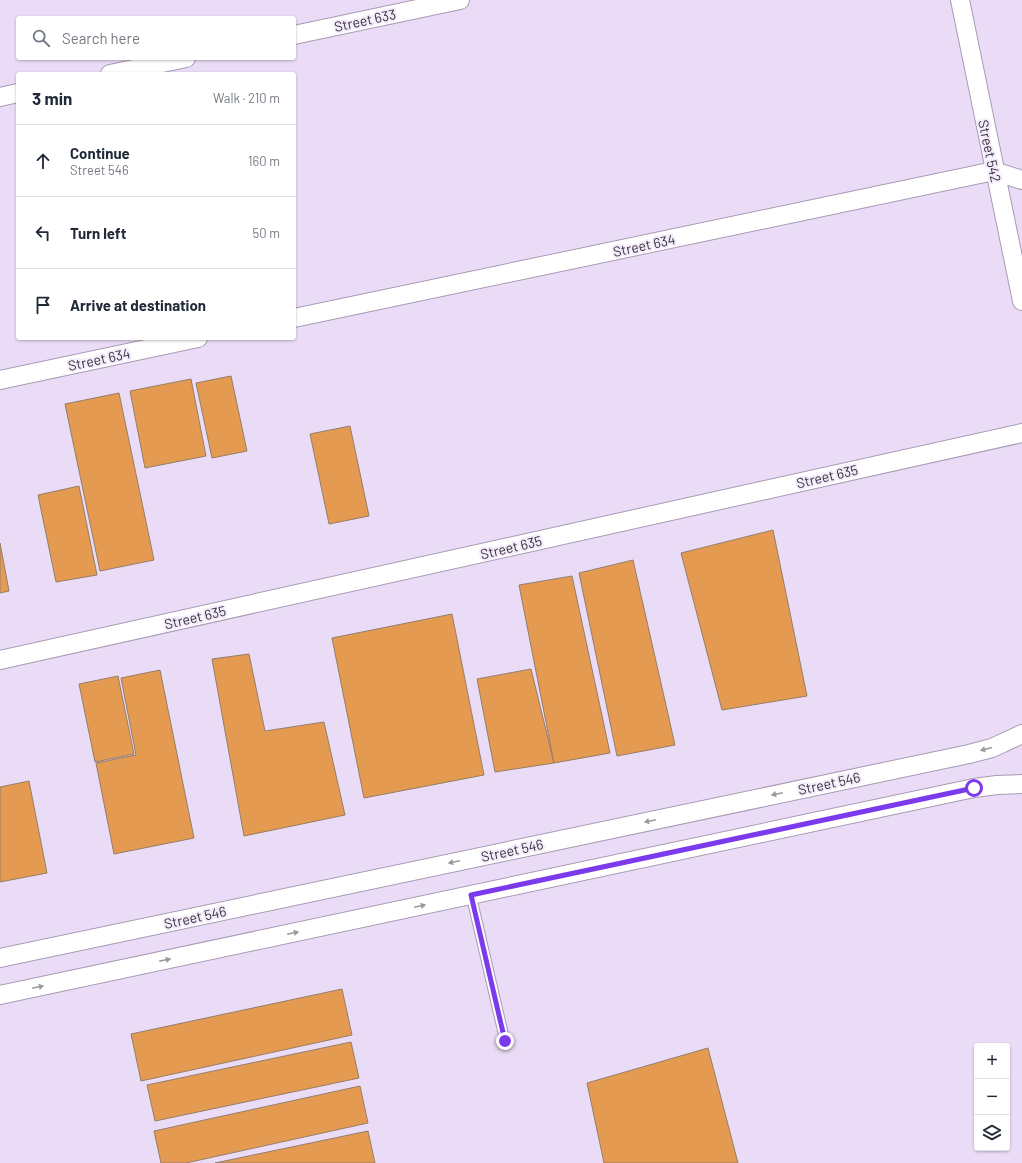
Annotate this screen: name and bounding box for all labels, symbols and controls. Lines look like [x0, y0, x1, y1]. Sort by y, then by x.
street label: Street 633 [333, 5, 397, 35]
search box [16, 16, 296, 60]
icon: search [30, 27, 52, 49]
text: Search here [62, 29, 140, 47]
text: 3 min [32, 88, 72, 108]
text: Walk · 210 m [213, 90, 280, 106]
street label: Street 542 [975, 118, 1005, 184]
text: Continue [70, 144, 130, 162]
icon: ahead [32, 150, 54, 172]
text: 160 m [248, 153, 280, 169]
text: Street 546 [70, 162, 129, 178]
icon: left [32, 222, 54, 244]
text: Turn left [70, 224, 126, 242]
text: 50 m [253, 225, 280, 241]
street label: Street 634 [611, 230, 677, 260]
icon: arrive [32, 294, 54, 316]
text: Arrive at destination [70, 296, 206, 314]
street label: Street 634 [66, 344, 132, 374]
street label: Street 635 [795, 461, 859, 491]
street label: Street 635 [479, 532, 543, 562]
street label: Street 635 [163, 602, 227, 632]
one-way arrow [980, 747, 992, 753]
street label: Street 546 [796, 768, 862, 798]
route start [965, 779, 983, 797]
one-way arrow [771, 792, 783, 798]
one-way arrow [644, 819, 656, 825]
street label: Street 546 [479, 835, 545, 865]
one-way arrow [448, 860, 460, 866]
street label: Street 546 [162, 902, 228, 932]
one-way arrow [414, 903, 426, 909]
one-way arrow [286, 930, 299, 936]
one-way arrow [159, 957, 171, 963]
one-way arrow [32, 984, 44, 990]
route end [496, 1032, 514, 1050]
map controls [974, 1043, 1010, 1151]
button: + [974, 1043, 1010, 1079]
button: − [974, 1079, 1010, 1115]
button: layers [974, 1115, 1010, 1151]

